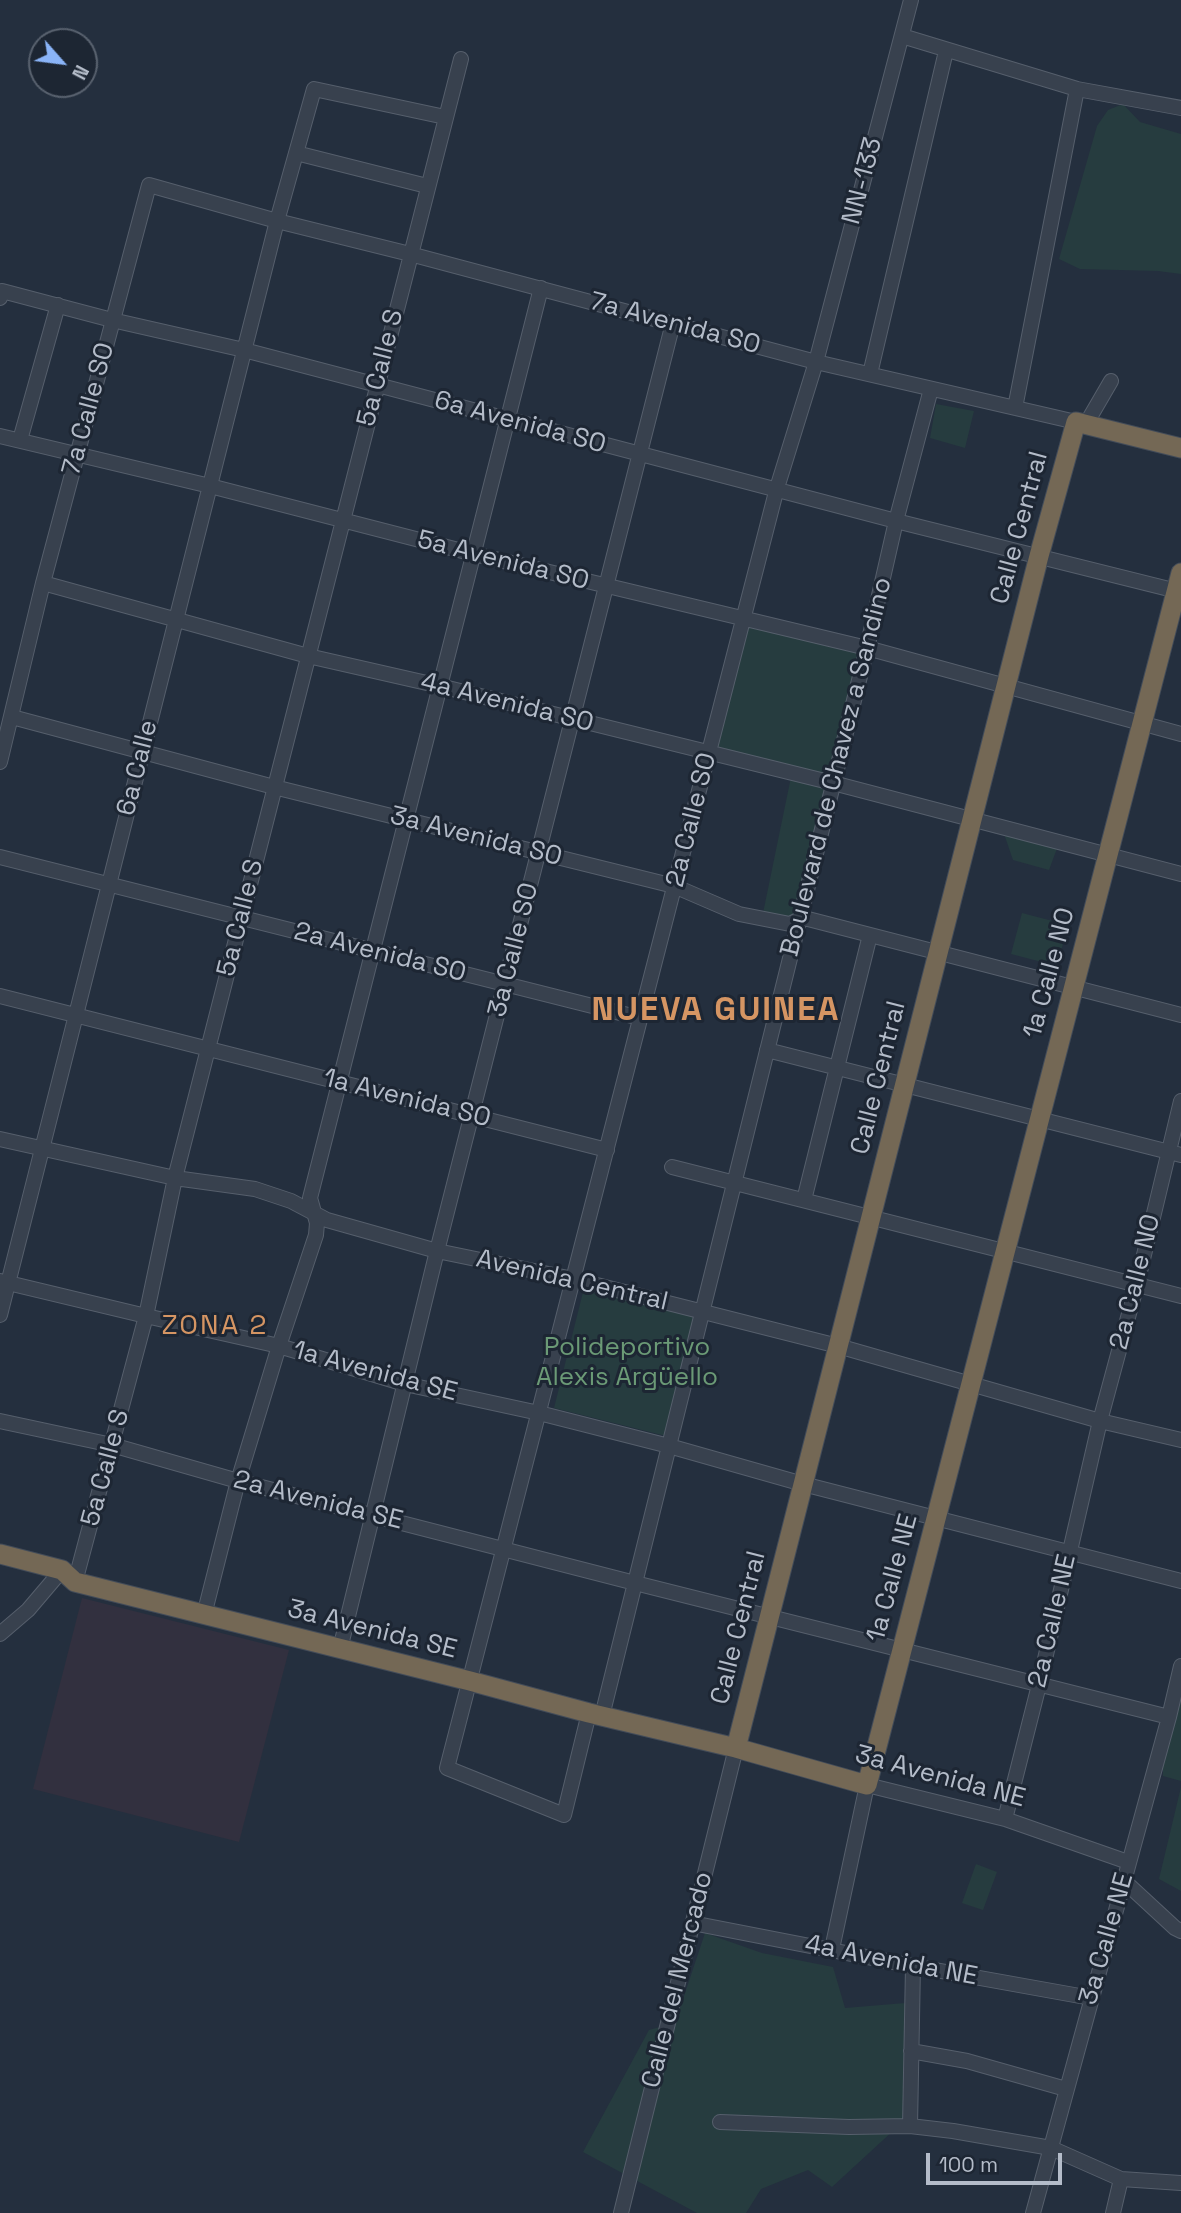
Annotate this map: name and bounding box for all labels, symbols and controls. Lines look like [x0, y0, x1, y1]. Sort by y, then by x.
north arrow [28, 28, 98, 98]
text: N [66, 61, 94, 84]
street label: NN-133 [836, 134, 890, 228]
street label: 7a Avenida SO [586, 286, 764, 362]
street label: 5a Calle S [351, 306, 411, 430]
street label: 7a Calle SO [56, 339, 122, 479]
street label: 6a Avenida SO [431, 385, 609, 461]
street label: Calle Central [985, 448, 1055, 608]
street label: 5a Avenida SO [414, 525, 592, 597]
street label: Boulevard de Chavez a Sandino [775, 574, 899, 960]
street label: 4a Avenida SO [418, 666, 596, 740]
street label: 6a Calle [111, 717, 165, 819]
street label: 2a Calle SO [660, 750, 724, 890]
street label: 3a Avenida SO [387, 801, 565, 873]
street label: 5a Calle S [211, 856, 271, 980]
street label: 3a Calle SO [482, 880, 546, 1020]
street label: 1a Calle NO [1018, 904, 1082, 1042]
street label: 2a Avenida SO [291, 917, 469, 989]
district label: NUEVA GUINEA [593, 991, 839, 1031]
street label: Calle Central [845, 998, 913, 1158]
street label: 1a Avenida SO [320, 1063, 494, 1135]
street label: 2a Calle NO [1104, 1211, 1168, 1353]
street label: Avenida Central [473, 1244, 671, 1318]
district label: ZONA 2 [162, 1309, 268, 1343]
park label: Polideportivo Alexis Argüello [536, 1332, 718, 1394]
street label: 1a Avenida SE [290, 1335, 460, 1409]
street label: 5a Calle S [75, 1406, 137, 1530]
street label: 2a Avenida SE [230, 1465, 406, 1537]
street label: 1a Calle NE [861, 1511, 925, 1645]
street label: Calle Central [705, 1548, 773, 1708]
street label: 2a Calle NE [1023, 1551, 1083, 1691]
street label: 3a Avenida SE [284, 1594, 460, 1666]
street label: 3a Avenida NE [852, 1739, 1028, 1815]
street label: Calle del Mercado [636, 1869, 720, 2091]
street label: 3a Calle NE [1073, 1869, 1141, 2009]
street label: 4a Avenida NE [802, 1929, 980, 1993]
scale bar [929, 2140, 1066, 2184]
text: 100 m [939, 2151, 998, 2178]

